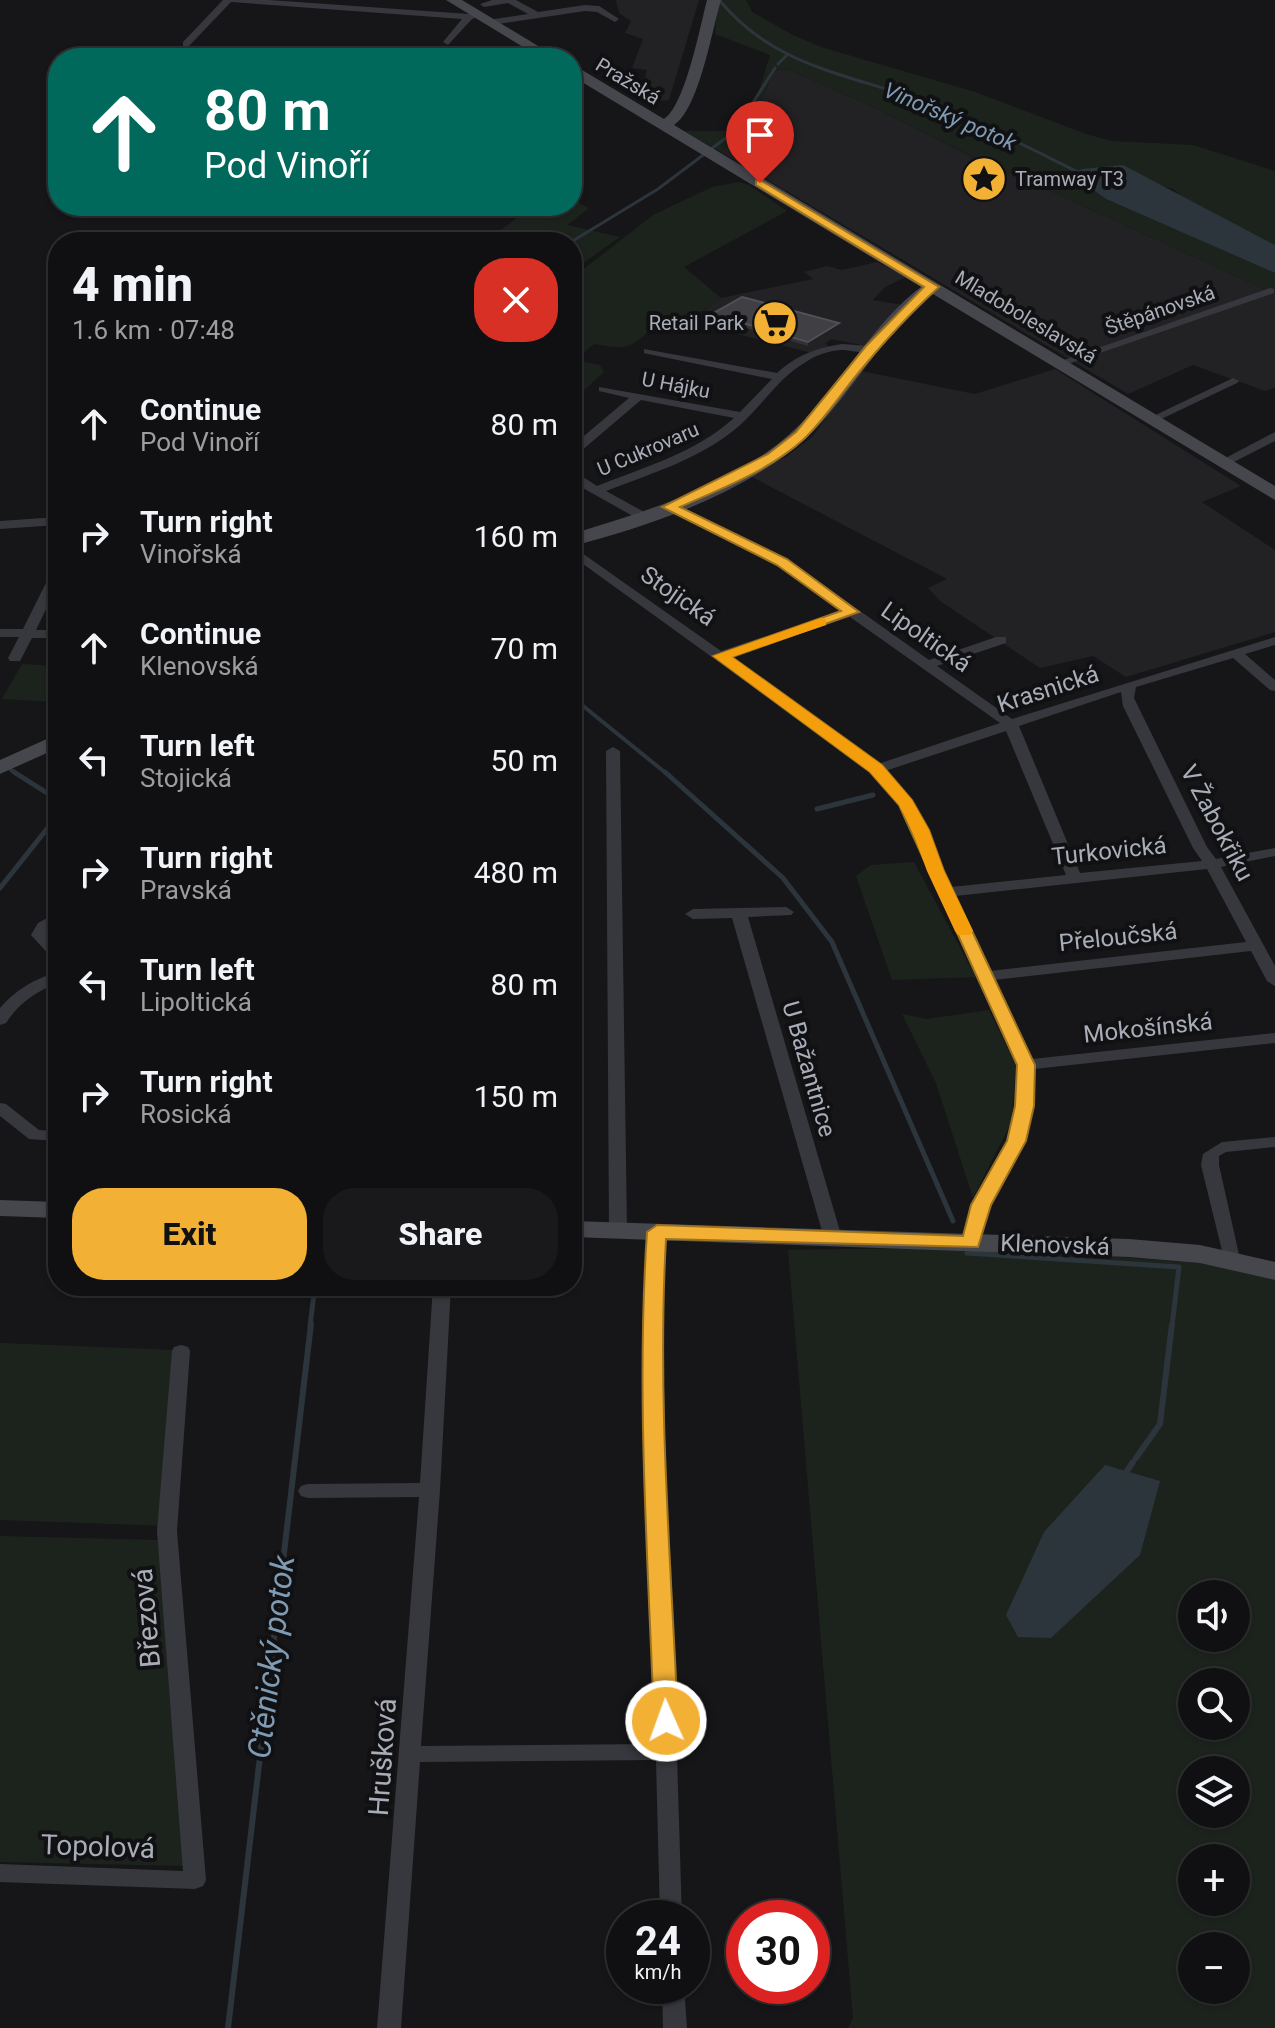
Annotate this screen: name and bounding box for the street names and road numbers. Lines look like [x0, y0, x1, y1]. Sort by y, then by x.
street label: Pražská [591, 52, 665, 110]
street label: Mladoboleslavská [951, 265, 1101, 369]
street label: Štěpánovská [1102, 280, 1218, 340]
street label: U Hájku [640, 367, 712, 403]
street label: U Cukrovaru [594, 417, 702, 481]
street label: Stojická [635, 560, 721, 632]
street label: Lipoltická [876, 596, 976, 678]
street label: Krasnická [994, 659, 1102, 719]
street label: V Žabokřiku [1175, 760, 1259, 886]
street label: Turkovická [1050, 831, 1168, 871]
street label: Přeloučská [1058, 917, 1178, 957]
street label: U Bažantnice [776, 998, 842, 1140]
street label: Mokošínská [1082, 1007, 1214, 1049]
street label: Klenovská [1000, 1229, 1110, 1261]
street label: Březová [126, 1567, 167, 1669]
street label: Hrušková [362, 1697, 403, 1817]
street label: Topolová [40, 1828, 156, 1865]

